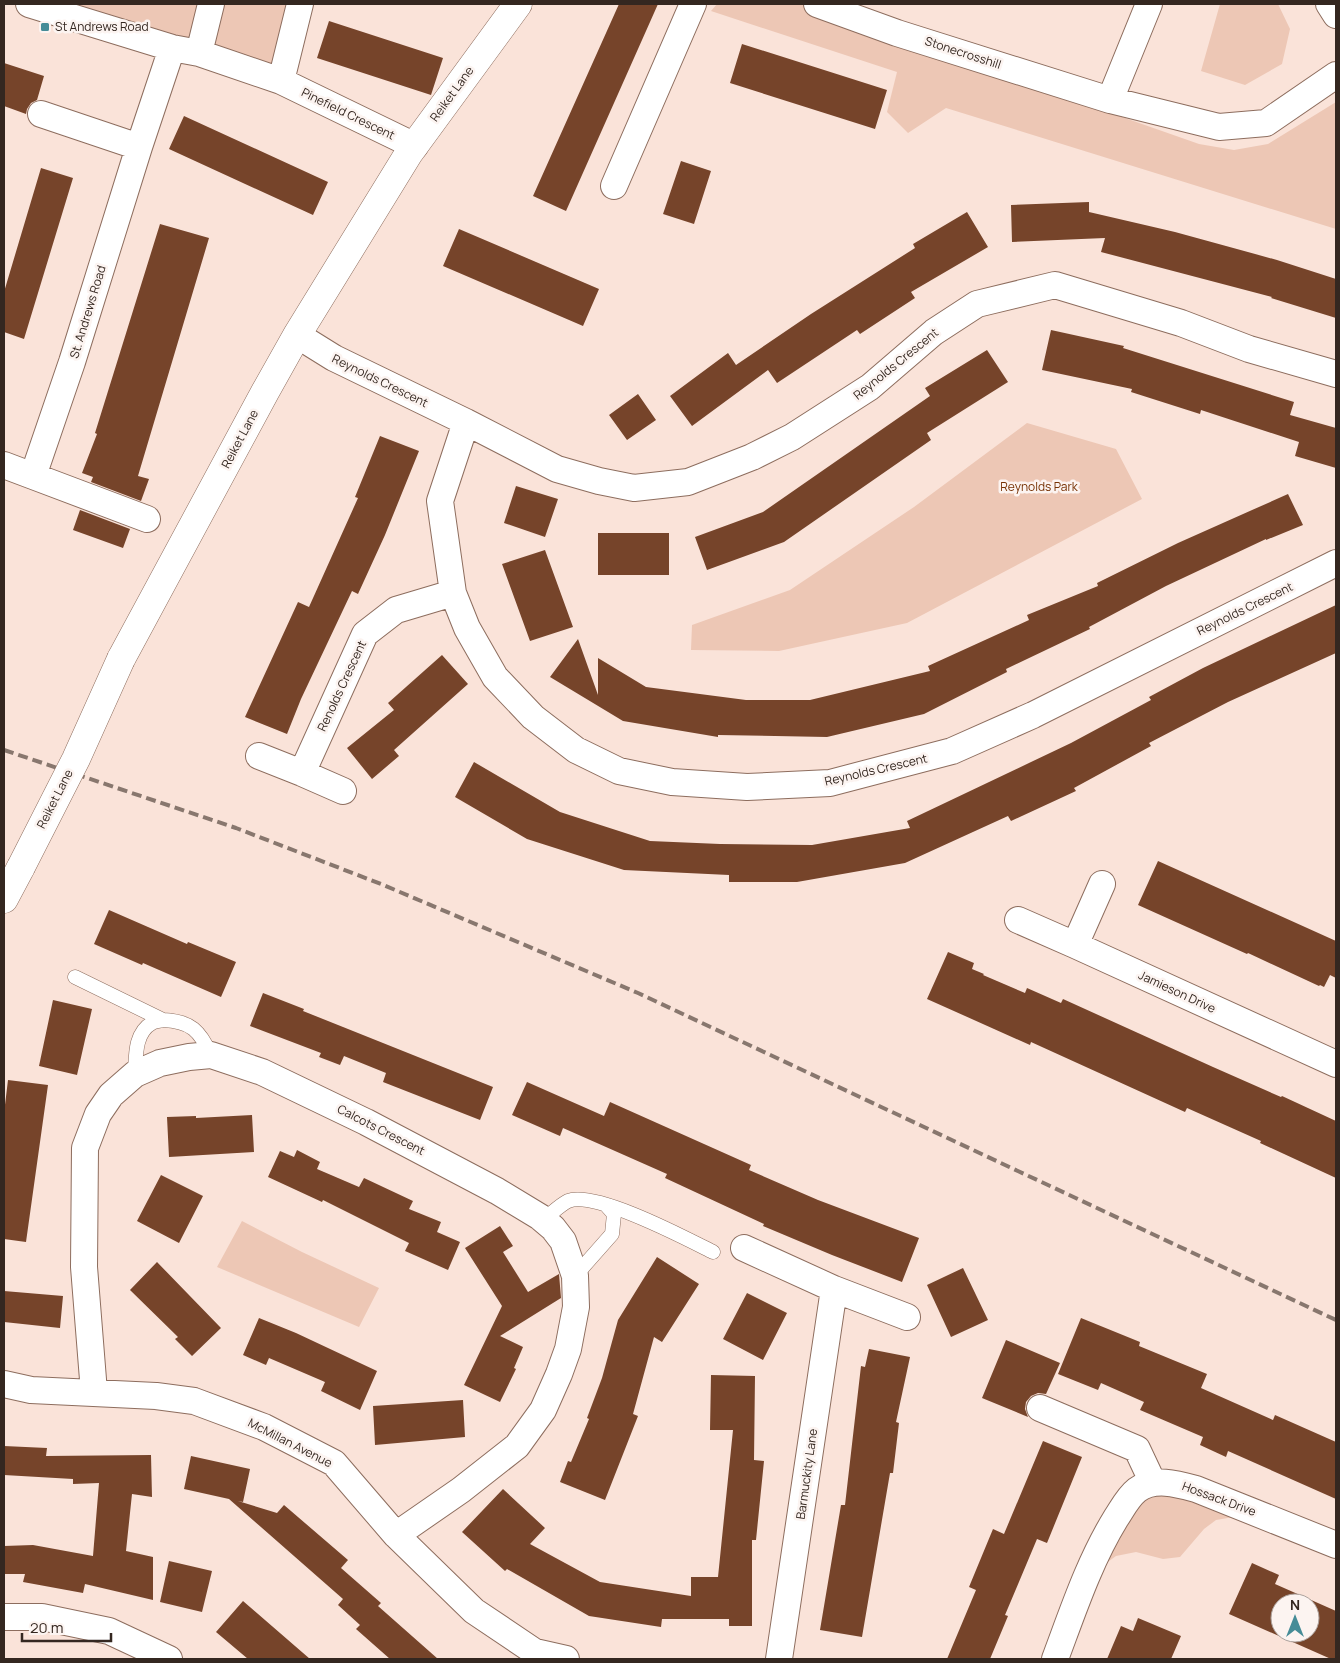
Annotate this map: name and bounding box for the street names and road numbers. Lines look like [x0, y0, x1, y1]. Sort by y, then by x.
street label: Stonecrosshill [923, 32, 1003, 73]
street label: Reiket Lane [426, 63, 477, 125]
street label: Pinefield Crescent [299, 84, 398, 144]
street label: St. Andrews Road [65, 263, 110, 361]
street label: Reynolds Crescent [850, 324, 942, 403]
street label: Reynolds Crescent [329, 350, 431, 411]
street label: Reiket Lane [217, 406, 262, 471]
street label: Reynolds Crescent [1194, 578, 1296, 639]
street label: Renolds Crescent [313, 637, 370, 734]
street label: Reynolds Crescent [823, 749, 929, 790]
street label: Reiket Lane [32, 766, 77, 831]
street label: Jamieson Drive [1136, 966, 1219, 1017]
street label: Calcots Crescent [334, 1100, 428, 1159]
street label: McMillan Avenue [245, 1414, 335, 1471]
street label: Barmuckity Lane [792, 1428, 821, 1520]
street label: Hossack Drive [1180, 1477, 1259, 1520]

